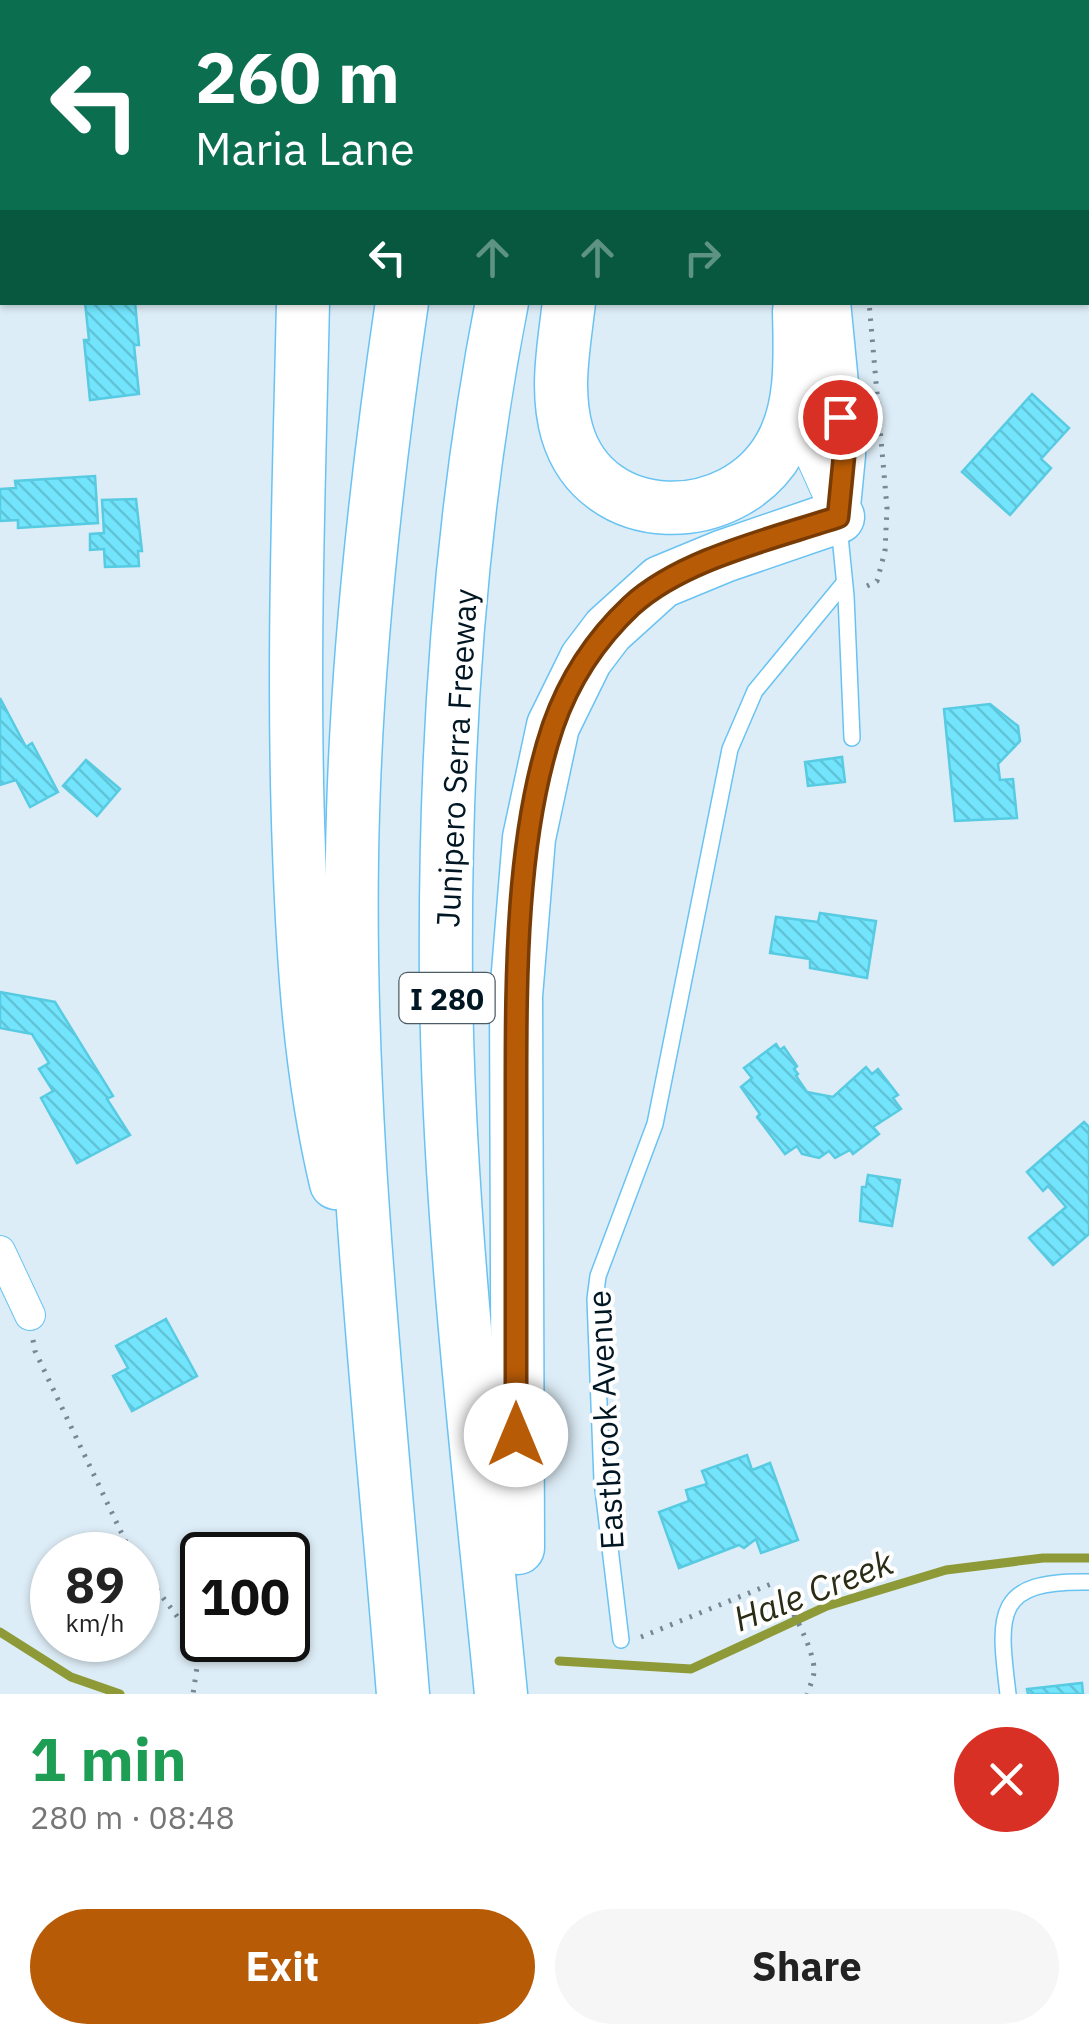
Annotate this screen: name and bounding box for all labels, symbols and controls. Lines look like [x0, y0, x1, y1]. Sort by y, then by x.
text: 260 m [195, 31, 400, 122]
icon: left [30, 40, 160, 170]
text: Maria Lane [195, 119, 415, 177]
icon: left [360, 230, 415, 285]
icon: ahead [465, 230, 520, 285]
icon: ahead [570, 230, 625, 285]
icon: right [675, 230, 730, 285]
pin [798, 375, 883, 460]
icon: arrive [813, 390, 868, 445]
street label: Junipero Serra Freeway [426, 588, 486, 928]
road number: I 280 [400, 973, 494, 1023]
street label: Eastbrook Avenue [577, 1289, 633, 1551]
position arrow [464, 1383, 568, 1487]
speed limit sign: 100 [180, 1532, 310, 1662]
water label: Hale Creek [727, 1538, 900, 1641]
text: 89 [65, 1552, 125, 1617]
text: km/h [66, 1606, 124, 1639]
text: 1 min [30, 1719, 187, 1798]
button: close [954, 1727, 1059, 1832]
text: 280 m · 08:48 [30, 1796, 235, 1838]
button: Exit [30, 1909, 535, 2024]
button: Share [555, 1909, 1059, 2024]

